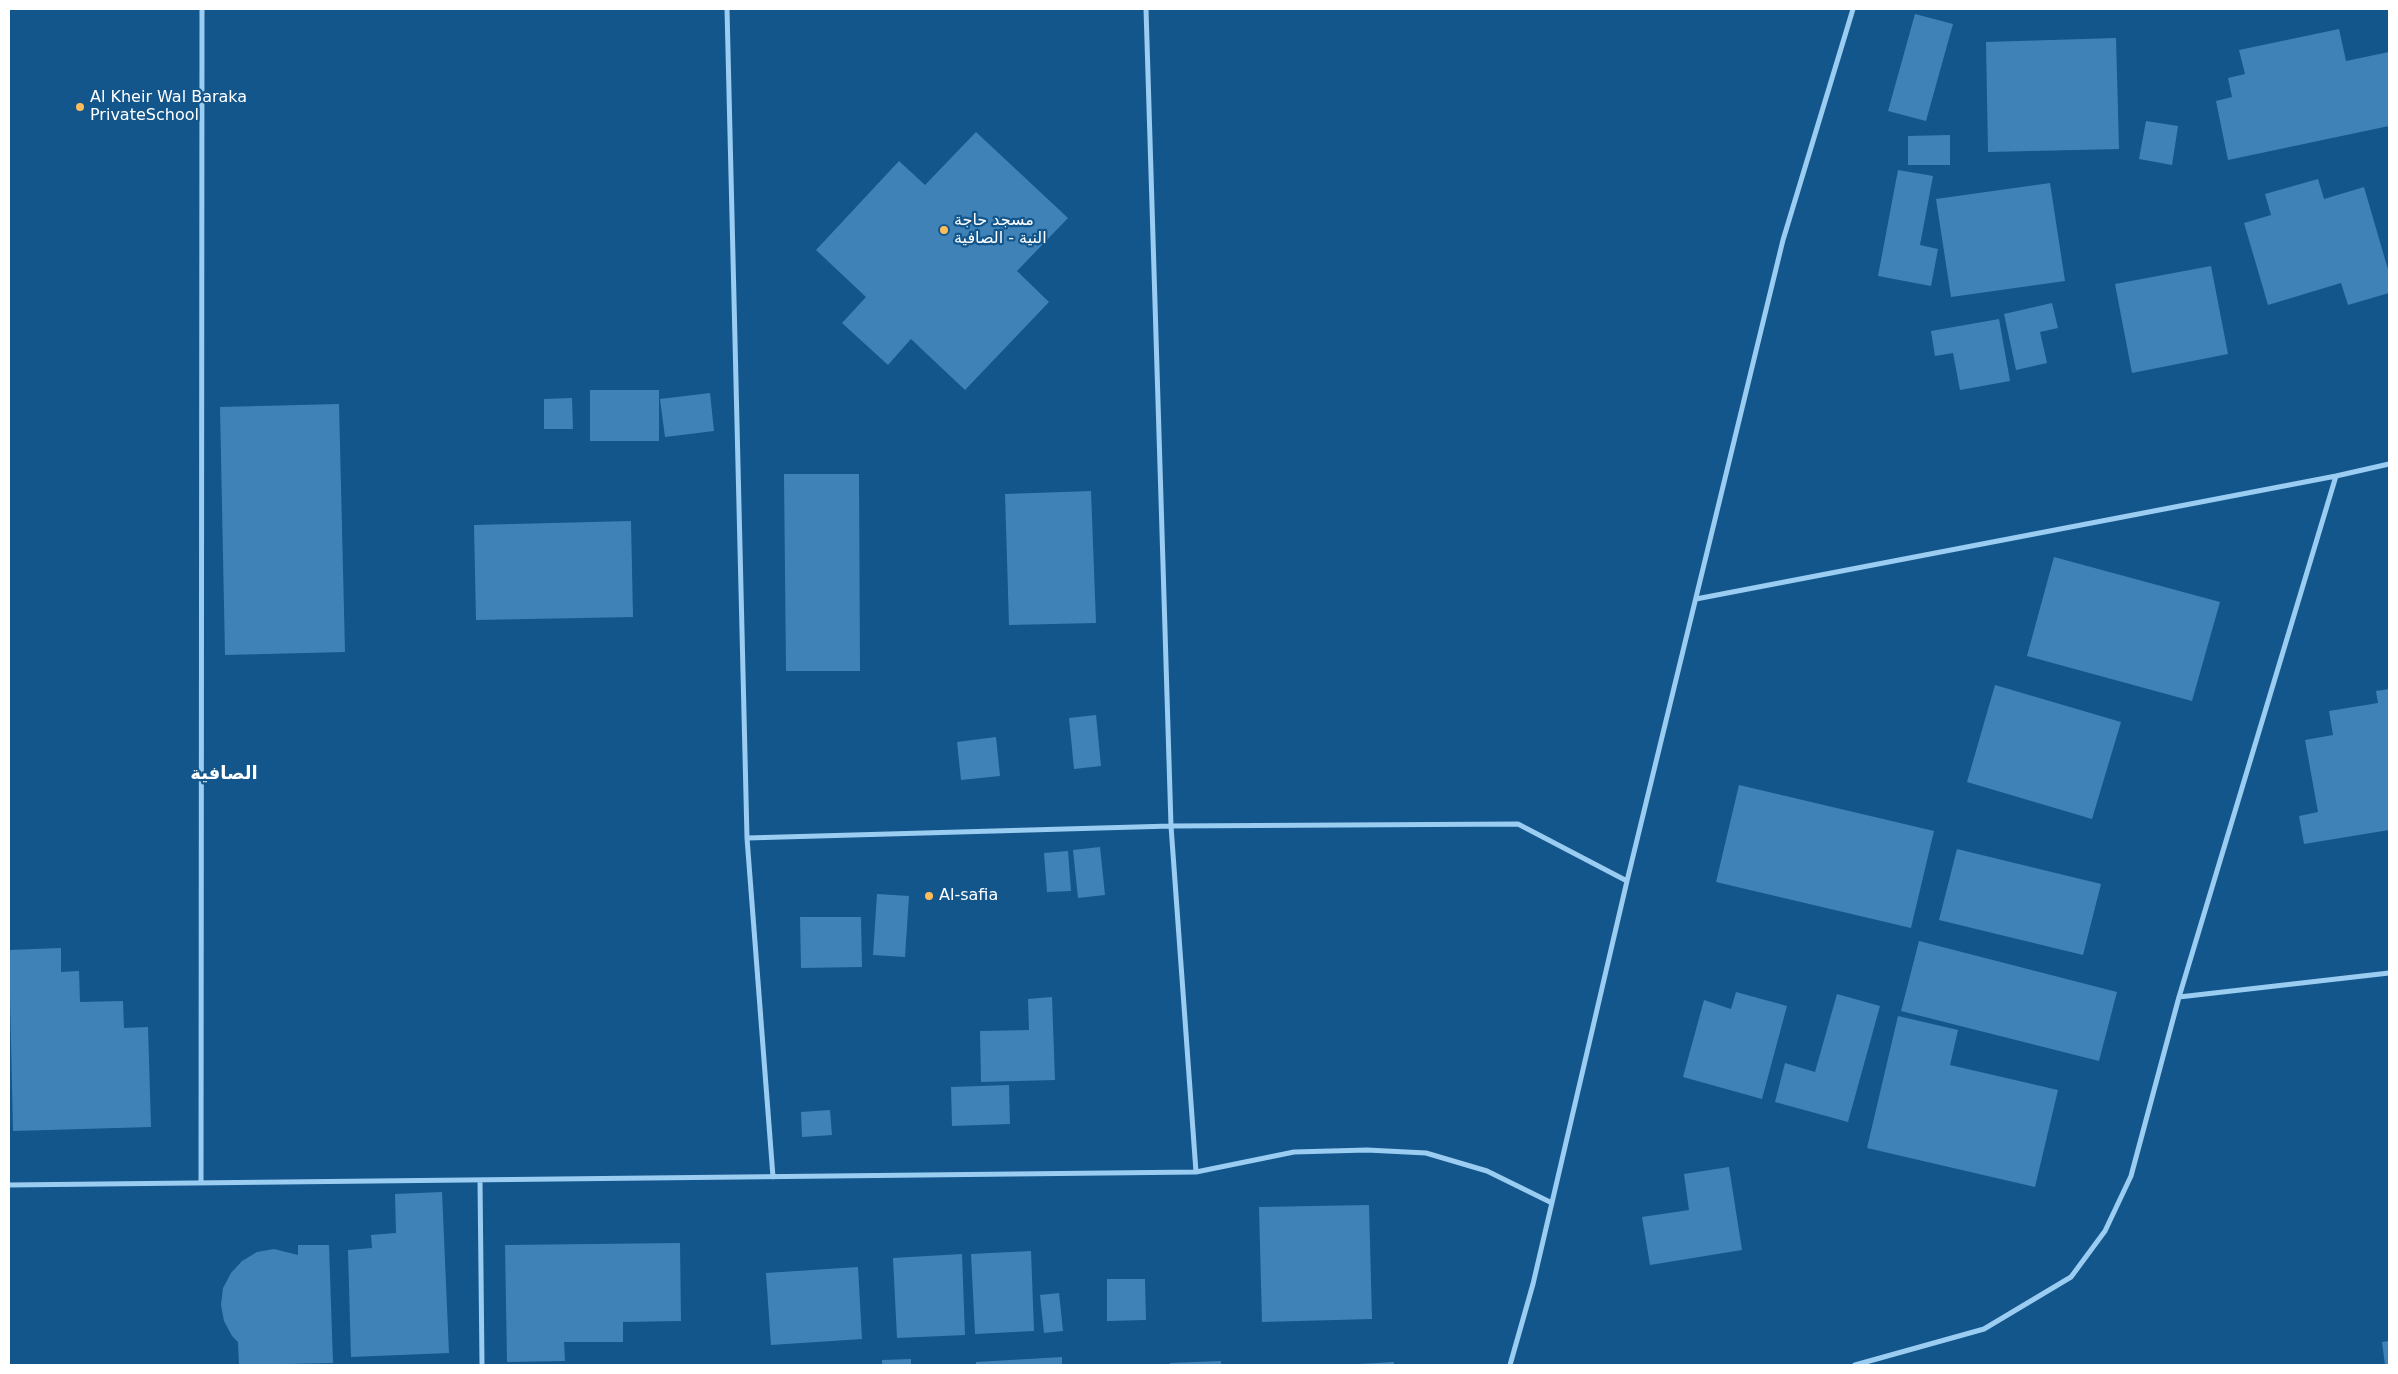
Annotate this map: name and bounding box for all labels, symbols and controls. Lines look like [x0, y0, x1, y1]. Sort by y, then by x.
place label: Al Kheir Wal Baraka PrivateSchool [90, 88, 247, 126]
marker: Al Kheir Wal Baraka PrivateSchool [74, 101, 86, 113]
place label: مسجد حاجة النية - الصافية [954, 211, 1047, 249]
marker: مسجد حاجة النية - الصافية [938, 224, 950, 236]
district label: الصافية [190, 763, 258, 785]
place label: Al-safia [939, 886, 998, 906]
marker: Al-safia [923, 890, 935, 902]

